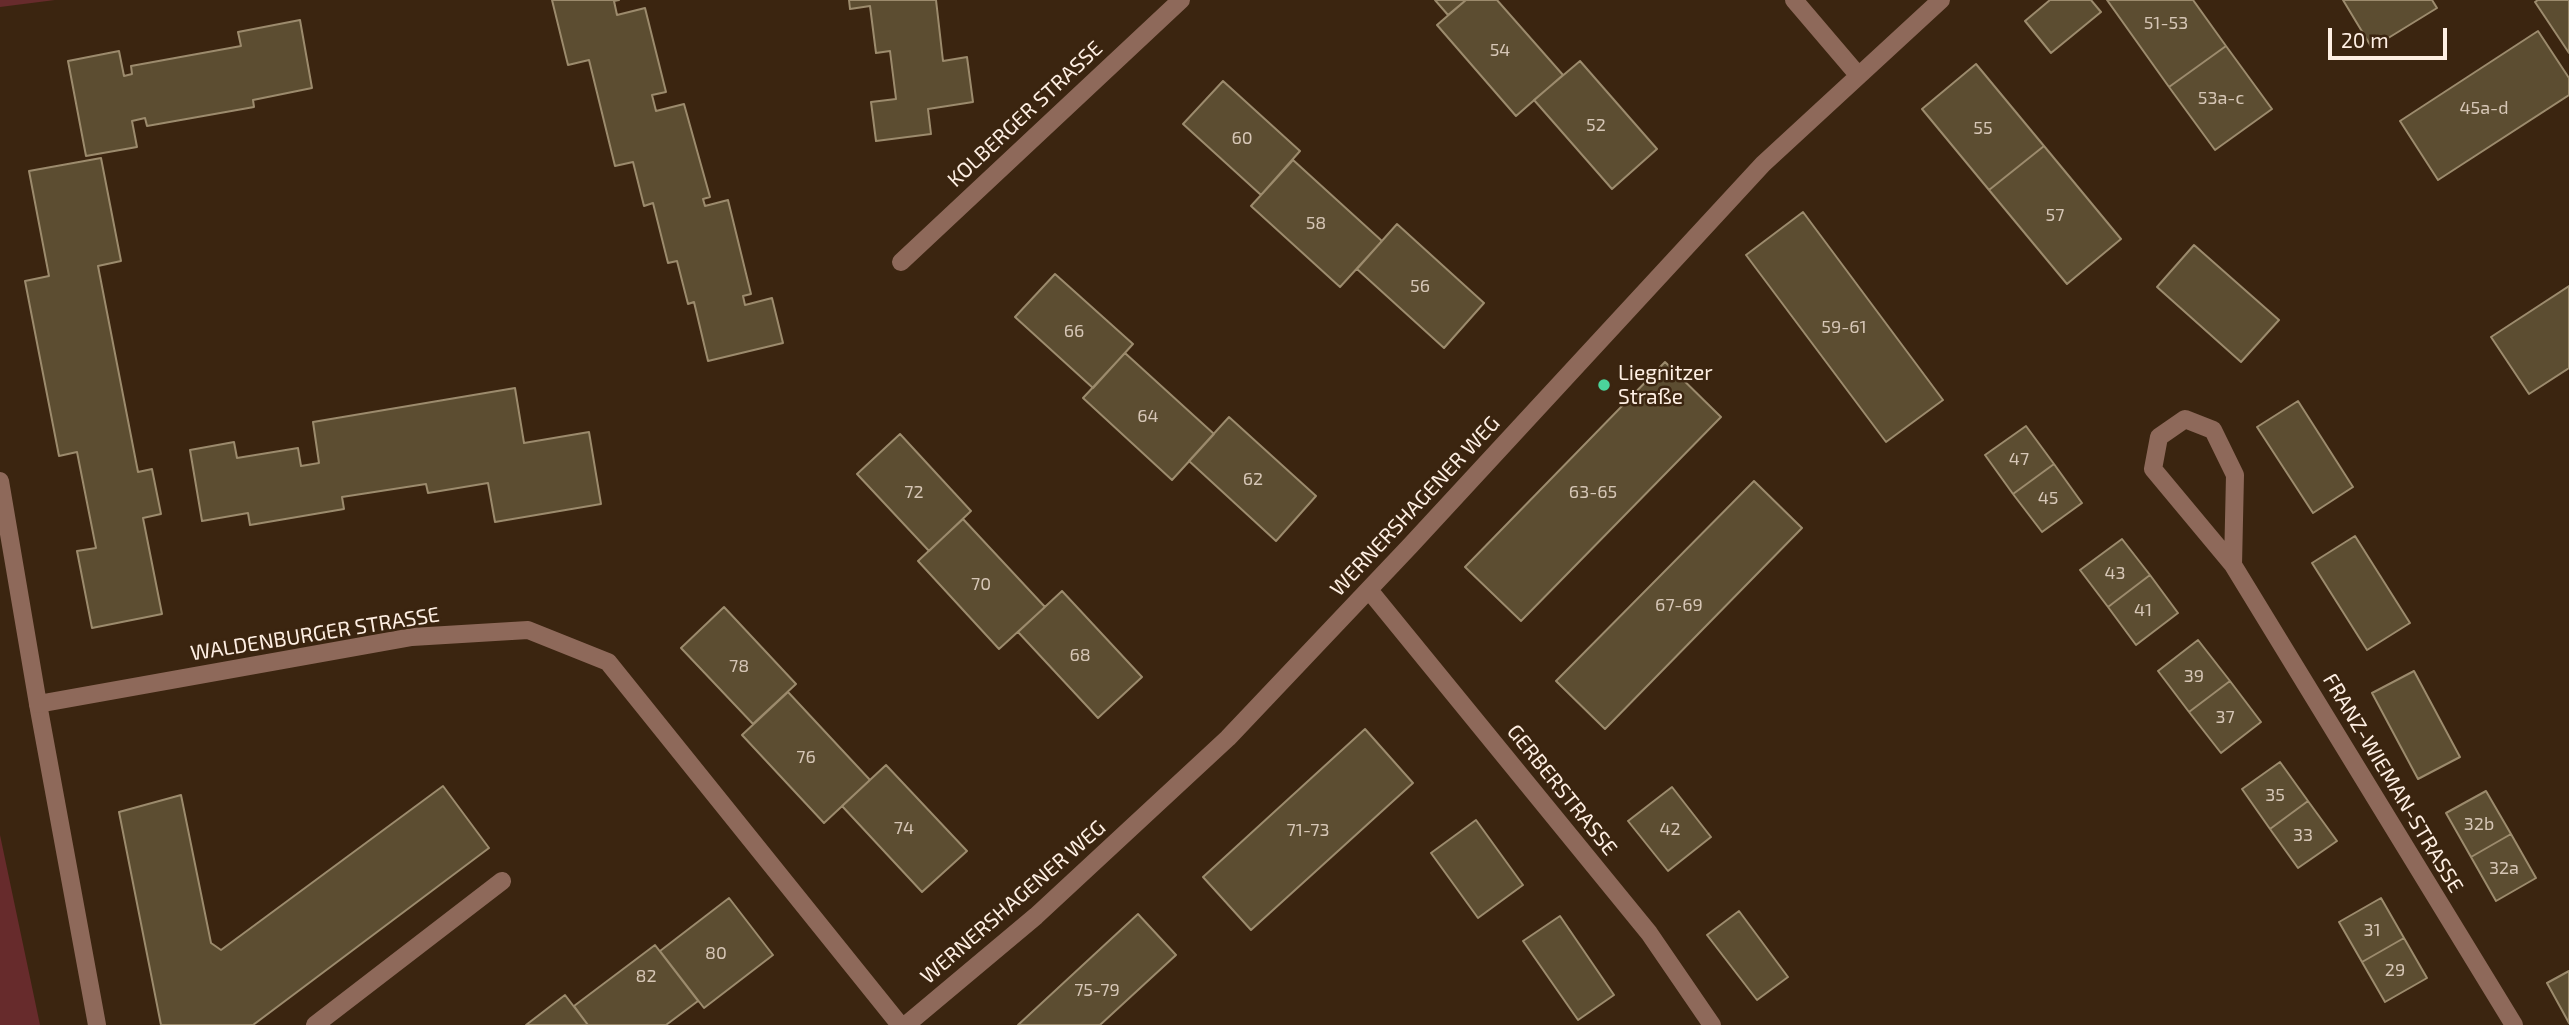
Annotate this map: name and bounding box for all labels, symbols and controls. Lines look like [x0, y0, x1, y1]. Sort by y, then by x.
house number: 51-53 [2144, 12, 2188, 34]
scale bar [2331, 14, 2450, 58]
text: 20 m [2341, 27, 2389, 52]
street label: KOLBERGER STRASSE [942, 36, 1108, 192]
house number: 54 [1490, 39, 1510, 61]
house number: 53a-c [2198, 87, 2244, 109]
house number: 45a-d [2460, 97, 2508, 119]
house number: 52 [1586, 114, 1606, 136]
house number: 55 [1973, 117, 1993, 139]
house number: 60 [1231, 127, 1253, 149]
house number: 57 [2046, 204, 2064, 226]
house number: 58 [1306, 212, 1326, 234]
house number: 56 [1410, 275, 1430, 297]
house number: 59-61 [1821, 316, 1867, 338]
house number: 66 [1064, 320, 1084, 342]
place label: Liegnitzer Straße [1618, 360, 1713, 410]
marker: Liegnitzer Straße [1596, 377, 1612, 393]
house number: 64 [1137, 405, 1159, 427]
street label: WERNERSHAGENER WEG [1325, 411, 1505, 601]
house number: 47 [2009, 448, 2029, 470]
house number: 62 [1243, 468, 1263, 490]
house number: 72 [904, 481, 924, 503]
house number: 63-65 [1569, 481, 1617, 503]
house number: 45 [2038, 487, 2058, 509]
house number: 43 [2104, 562, 2126, 584]
house number: 70 [971, 573, 991, 595]
house number: 67-69 [1655, 594, 1703, 616]
house number: 41 [2134, 599, 2152, 621]
street label: WALDENBURGER STRASSE [189, 602, 441, 666]
house number: 68 [1069, 644, 1091, 666]
house number: 78 [729, 655, 749, 677]
house number: 39 [2184, 665, 2204, 687]
street label: FRANZ-WIEMAN-STRASSE [2318, 669, 2468, 897]
house number: 37 [2215, 706, 2235, 728]
street label: GERBERSTRASSE [1502, 719, 1622, 861]
house number: 76 [796, 746, 816, 768]
house number: 35 [2265, 784, 2285, 806]
house number: 32b [2464, 813, 2494, 835]
street label: WERNERSHAGENER WEG [915, 815, 1111, 989]
house number: 74 [894, 817, 914, 839]
house number: 42 [1659, 818, 1681, 840]
house number: 71-73 [1287, 819, 1329, 841]
house number: 33 [2293, 824, 2313, 846]
house number: 32a [2489, 857, 2519, 879]
house number: 31 [2363, 919, 2381, 941]
house number: 80 [705, 942, 727, 964]
house number: 29 [2385, 959, 2405, 981]
house number: 82 [635, 965, 657, 987]
house number: 75-79 [1074, 979, 1120, 1001]

